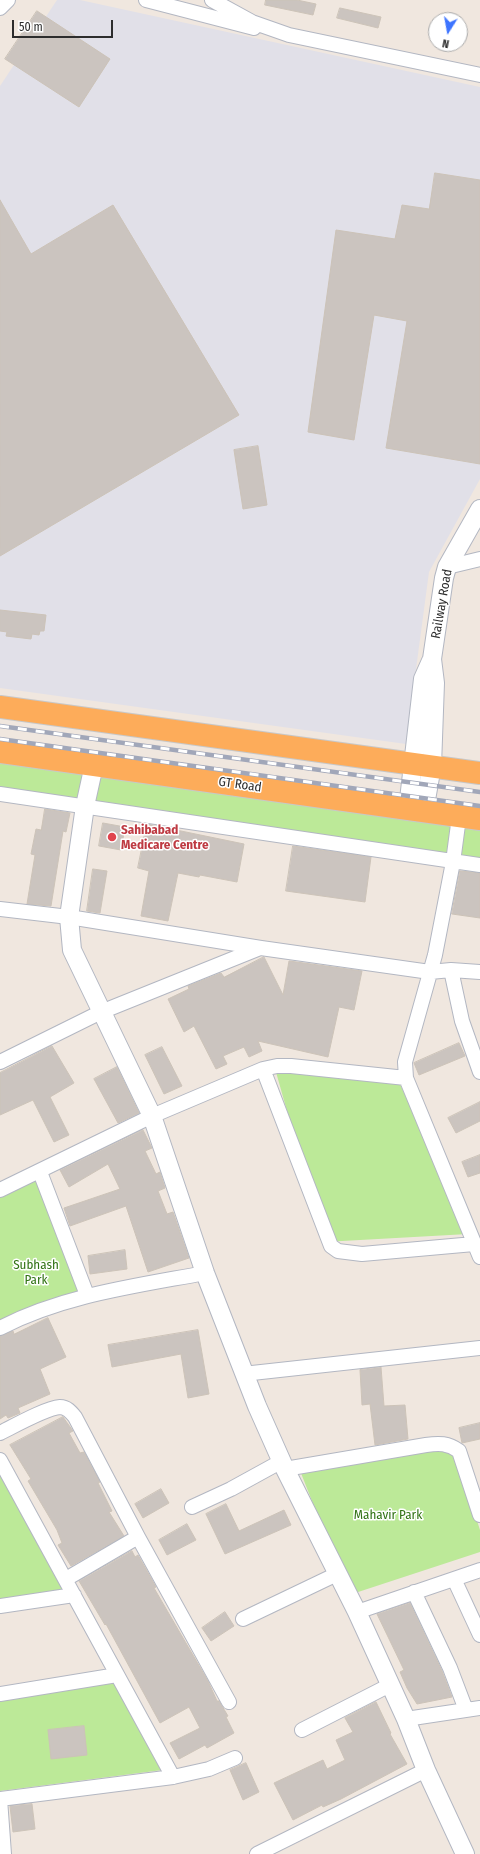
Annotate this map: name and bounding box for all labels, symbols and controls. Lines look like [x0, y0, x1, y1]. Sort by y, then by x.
scale bar [14, 12, 115, 38]
north arrow [428, 12, 468, 52]
text: 50 m [19, 20, 43, 34]
text: N [441, 36, 450, 50]
street label: Railway Road [428, 568, 456, 640]
street label: GT Road [218, 774, 262, 796]
place label: Sahibabad Medicare Centre [121, 822, 209, 853]
marker: Sahibabad Medicare Centre [106, 831, 118, 843]
park label: Subhash Park [13, 1257, 59, 1288]
park label: Mahavir Park [354, 1507, 422, 1523]

